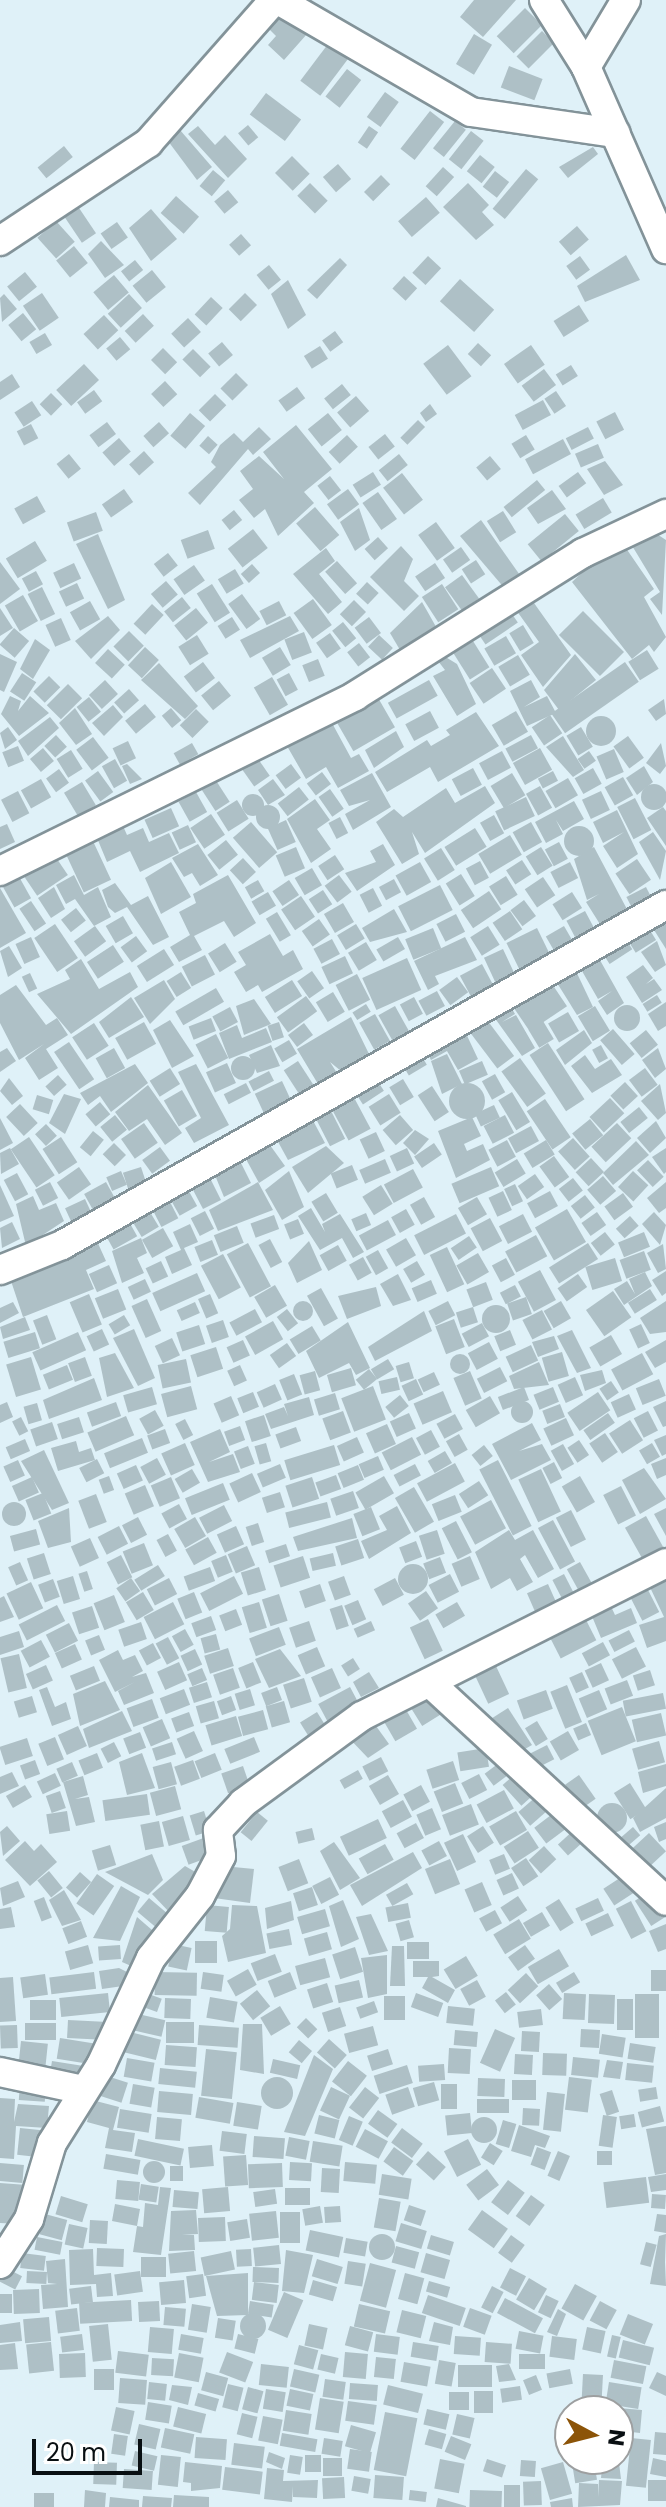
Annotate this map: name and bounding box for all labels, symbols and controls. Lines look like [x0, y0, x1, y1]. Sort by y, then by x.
north arrow [554, 2395, 634, 2475]
scale bar [36, 2423, 146, 2473]
text: N [600, 2428, 633, 2448]
text: 20 m [46, 2436, 106, 2469]

